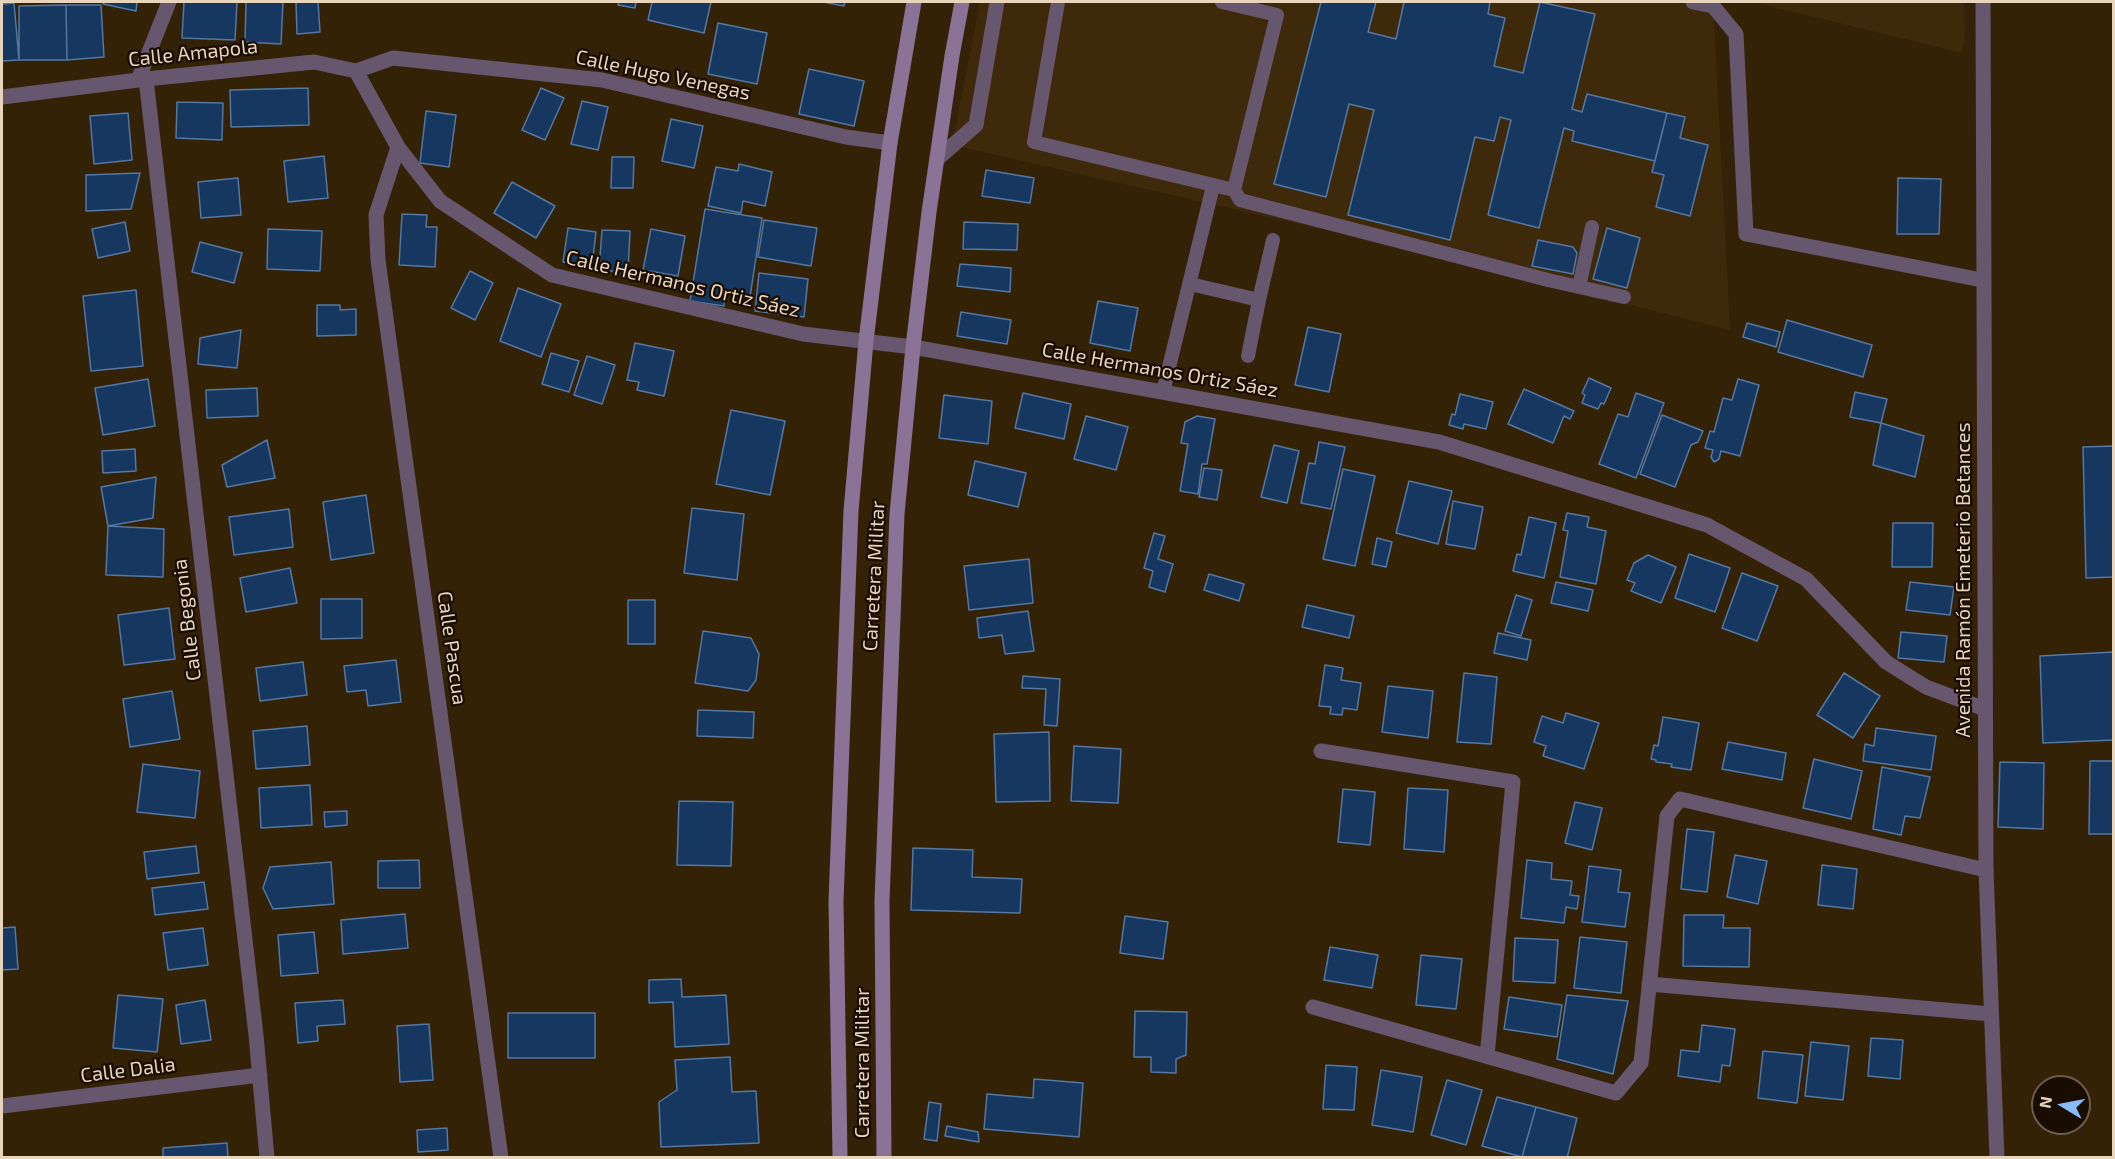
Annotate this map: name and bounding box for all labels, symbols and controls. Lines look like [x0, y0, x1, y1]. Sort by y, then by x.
street label: Calle Amapola [127, 34, 259, 72]
street label: Calle Hugo Venegas [574, 45, 752, 105]
street label: Calle Hermanos Ortiz Sáez [564, 245, 802, 323]
street label: Calle Hermanos Ortiz Sáez [1040, 337, 1280, 403]
street label: Avenida Ramón Emeterio Betances [1951, 422, 1975, 738]
street label: Carretera Militar [858, 500, 890, 652]
street label: Calle Begonia [168, 558, 206, 682]
street label: Calle Pascua [432, 590, 472, 706]
street label: Carretera Militar [850, 988, 874, 1138]
street label: Calle Dalia [79, 1052, 177, 1088]
north arrow [2031, 1075, 2091, 1135]
text: N [2034, 1095, 2055, 1109]

